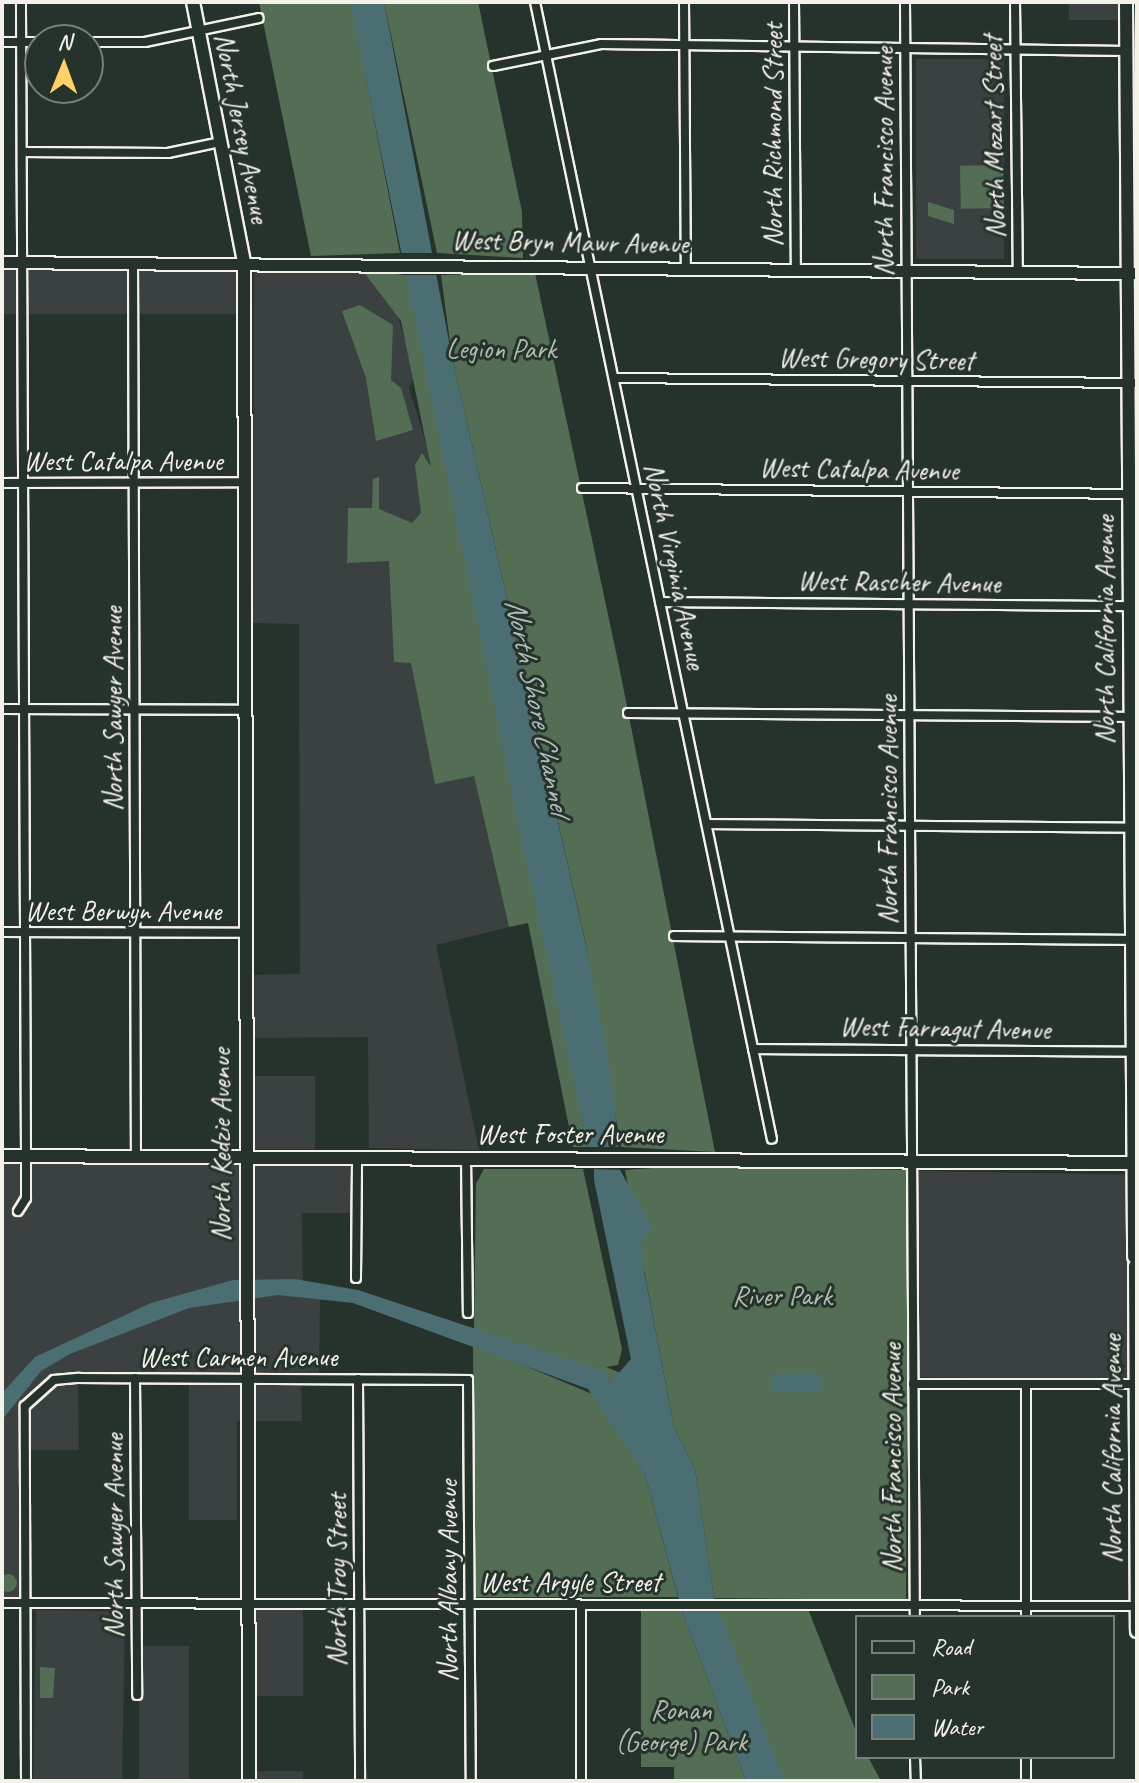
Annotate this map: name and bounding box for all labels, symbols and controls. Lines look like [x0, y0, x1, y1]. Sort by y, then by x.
street label: North Richmond Street [756, 22, 790, 248]
north arrow [24, 24, 104, 104]
text: N [57, 28, 71, 56]
street label: North Jersey Avenue [207, 30, 277, 226]
street label: North Mozart Street [975, 35, 1013, 239]
street label: North Francisco Avenue [867, 48, 901, 276]
street label: West Bryn Mawr Avenue [451, 223, 689, 261]
park label: Legion Park [446, 332, 556, 366]
street label: West Gregory Street [778, 340, 974, 378]
street label: West Catalpa Avenue [24, 444, 222, 478]
street label: West Catalpa Avenue [759, 450, 959, 488]
street label: North Virginia Avenue [637, 459, 713, 673]
street label: North California Avenue [1088, 515, 1122, 745]
street label: West Rascher Avenue [796, 563, 1002, 601]
water label: North Shore Channel [497, 594, 579, 818]
street label: North Sawyer Avenue [96, 606, 130, 812]
street label: North Francisco Avenue [871, 696, 905, 924]
street label: West Berwyn Avenue [25, 894, 221, 928]
street label: West Farragut Avenue [839, 1009, 1051, 1047]
street label: North Kedzie Avenue [204, 1049, 238, 1241]
street label: West Foster Avenue [477, 1117, 663, 1151]
park label: River Park [732, 1279, 832, 1313]
street label: North California Avenue [1095, 1334, 1129, 1564]
street label: West Carmen Avenue [138, 1340, 338, 1374]
street label: North Francisco Avenue [875, 1344, 909, 1572]
street label: North Sawyer Avenue [97, 1433, 131, 1639]
street label: North Albany Avenue [431, 1480, 465, 1682]
street label: North Troy Street [320, 1493, 354, 1667]
street label: West Argyle Street [480, 1565, 660, 1599]
legend [855, 1615, 1115, 1759]
text: Road [931, 1632, 971, 1662]
text: Park [931, 1672, 969, 1702]
park label: Ronan (George) Park [615, 1693, 747, 1759]
text: Water [931, 1712, 983, 1742]

